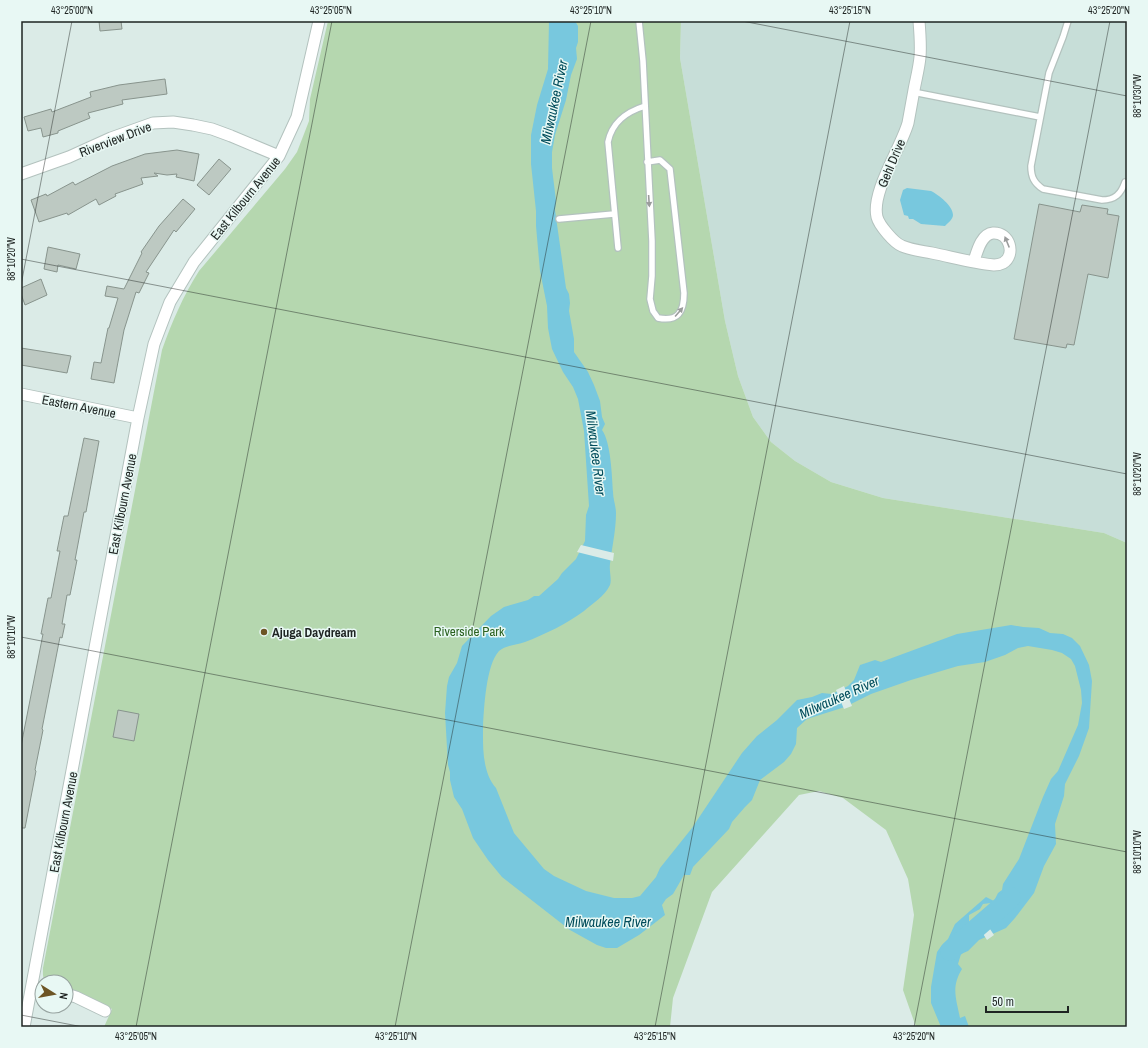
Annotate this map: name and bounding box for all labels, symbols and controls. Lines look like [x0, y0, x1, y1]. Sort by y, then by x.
text: 43°25'00"N [51, 4, 93, 17]
text: 43°25'05"N [310, 4, 352, 17]
text: 43°25'10"N [570, 4, 612, 17]
text: 43°25'15"N [829, 4, 871, 17]
text: 43°25'20"N [1088, 4, 1130, 17]
water label: Milwaukee River [536, 57, 572, 146]
text: 88°10'30"W [1131, 74, 1144, 118]
street label: Riverview Drive [77, 118, 154, 161]
street label: Gehl Drive [874, 136, 909, 190]
street label: East Kilbourn Avenue [207, 153, 284, 243]
one-way arrow [646, 195, 653, 207]
one-way arrow [1004, 236, 1010, 248]
text: 88°10'20"W [5, 237, 18, 281]
one-way arrow [675, 307, 684, 317]
street label: Eastern Avenue [40, 391, 117, 422]
water label: Milwaukee River [582, 409, 610, 498]
street label: East Kilbourn Avenue [104, 452, 141, 556]
text: 88°10'20"W [1131, 452, 1144, 496]
text: 88°10'10"W [5, 615, 18, 659]
park label: Riverside Park [434, 623, 505, 640]
place label: Ajuga Daydream [272, 624, 356, 641]
marker: Ajuga Daydream [259, 627, 269, 637]
water label: Milwaukee River [796, 671, 883, 723]
street label: East Kilbourn Avenue [45, 770, 82, 874]
text: 88°10'10"W [1131, 830, 1144, 874]
water label: Milwaukee River [565, 913, 652, 931]
north arrow [34, 974, 74, 1014]
scale bar [986, 988, 1068, 1014]
text: N [56, 991, 71, 1000]
text: 50 m [992, 994, 1014, 1010]
text: 43°25'05"N [115, 1030, 157, 1043]
text: 43°25'10"N [375, 1030, 417, 1043]
text: 43°25'15"N [634, 1030, 676, 1043]
text: 43°25'20"N [893, 1030, 935, 1043]

